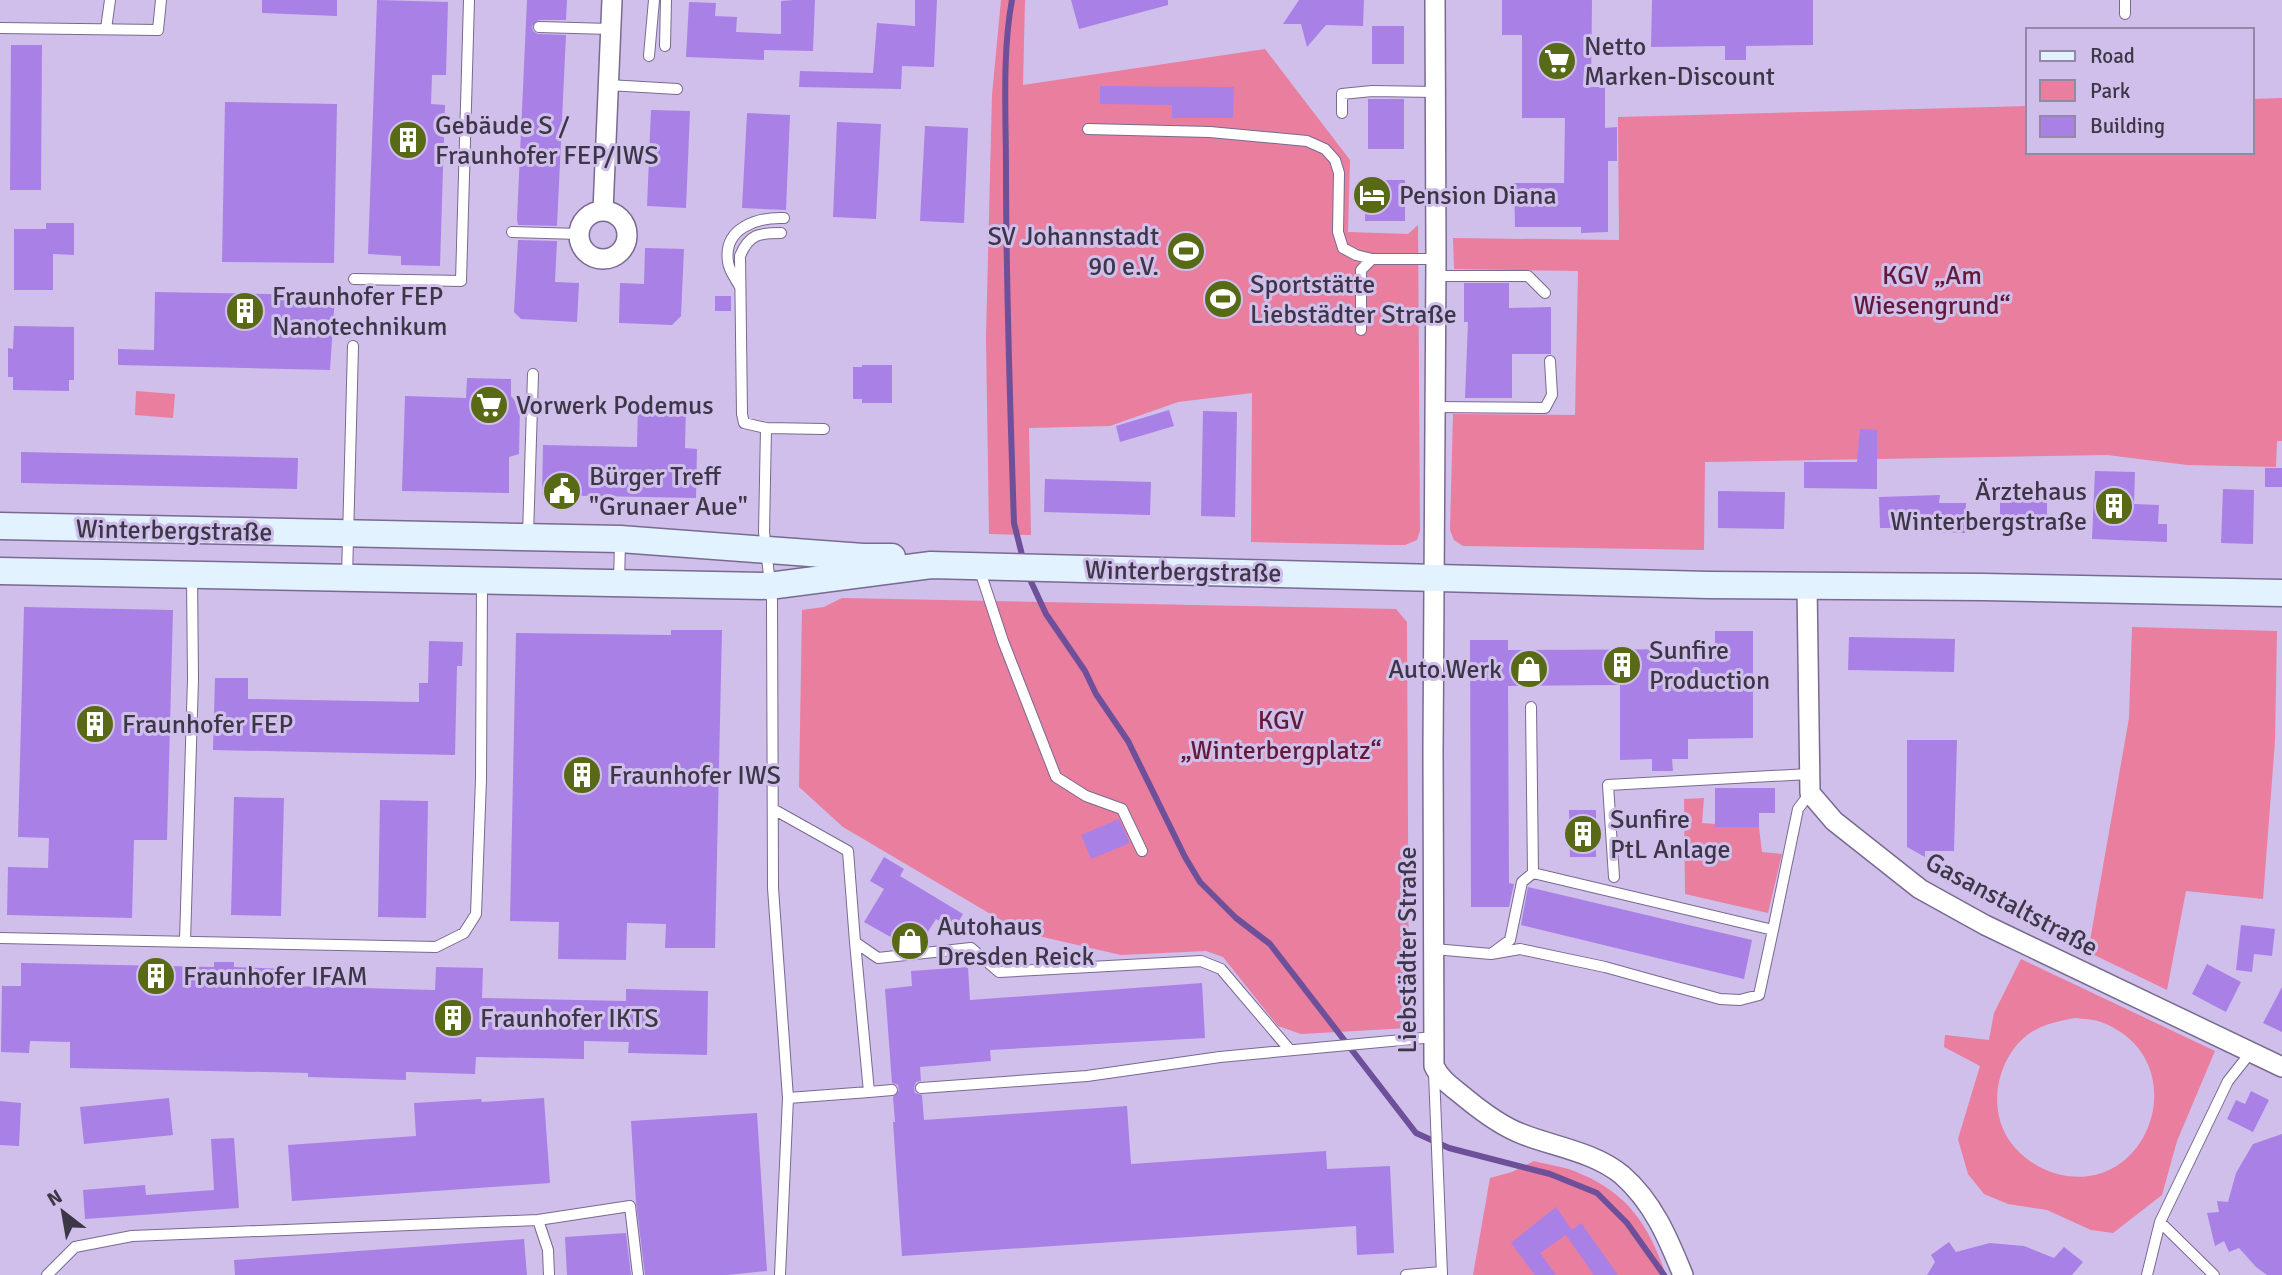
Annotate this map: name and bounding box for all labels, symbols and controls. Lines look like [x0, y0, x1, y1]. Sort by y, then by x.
legend [2026, 28, 2254, 154]
place label: Netto Marken-Discount [1584, 31, 1775, 93]
supermarket icon: Netto Marken-Discount [1536, 40, 1578, 82]
text: Road [2090, 43, 2135, 69]
text: Park [2090, 78, 2131, 104]
place label: Gebäude S / Fraunhofer FEP/IWS [435, 110, 659, 172]
text: Building [2090, 113, 2165, 139]
building icon: Gebäude S / Fraunhofer FEP/IWS [387, 119, 429, 161]
hotel icon: Pension Diana [1351, 174, 1393, 216]
place label: Pension Diana [1399, 180, 1557, 212]
place label: SV Johannstadt 90 e.V. [987, 221, 1159, 283]
sports icon: SV Johannstadt 90 e.V. [1165, 230, 1207, 272]
park label: KGV „Am Wiesengrund“ [1853, 260, 2011, 322]
place label: Sportstätte Liebstädter Straße [1250, 269, 1457, 331]
sports icon: Sportstätte Liebstädter Straße [1202, 278, 1244, 320]
place label: Fraunhofer FEP Nanotechnikum [272, 281, 447, 343]
building icon: Fraunhofer FEP Nanotechnikum [224, 290, 266, 332]
supermarket icon: Vorwerk Podemus [468, 384, 510, 426]
place label: Vorwerk Podemus [516, 390, 714, 422]
place label: Bürger Treff "Grunaer Aue" [589, 461, 748, 523]
public building icon: Bürger Treff "Grunaer Aue" [541, 470, 583, 512]
place label: Ärztehaus Winterbergstraße [1890, 476, 2087, 538]
building icon: Ärztehaus Winterbergstraße [2093, 485, 2135, 527]
street label: Winterbergstraße [75, 513, 273, 549]
street label: Winterbergstraße [1084, 554, 1282, 590]
place label: Sunfire Production [1649, 635, 1770, 697]
building icon: Sunfire Production [1601, 644, 1643, 686]
shop icon: Auto.Werk [1508, 648, 1550, 690]
place label: Auto.Werk [1388, 654, 1502, 686]
building icon: Fraunhofer FEP [74, 703, 116, 745]
park label: KGV „Winterbergplatz“ [1180, 705, 1382, 767]
place label: Fraunhofer FEP [122, 709, 293, 741]
building icon: Fraunhofer IWS [561, 754, 603, 796]
place label: Fraunhofer IWS [609, 760, 781, 792]
place label: Sunfire PtL Anlage [1610, 804, 1731, 866]
building icon: Sunfire PtL Anlage [1562, 813, 1604, 855]
street label: Gasanstaltstraße [1920, 846, 2103, 964]
street label: Liebstädter Straße [1392, 847, 1424, 1053]
place label: Autohaus Dresden Reick [937, 911, 1095, 973]
shop icon: Autohaus Dresden Reick [889, 920, 931, 962]
building icon: Fraunhofer IFAM [135, 955, 177, 997]
place label: Fraunhofer IFAM [183, 961, 368, 993]
building icon: Fraunhofer IKTS [432, 997, 474, 1039]
place label: Fraunhofer IKTS [480, 1003, 659, 1035]
north arrow [28, 1177, 98, 1247]
text: N [43, 1185, 67, 1212]

